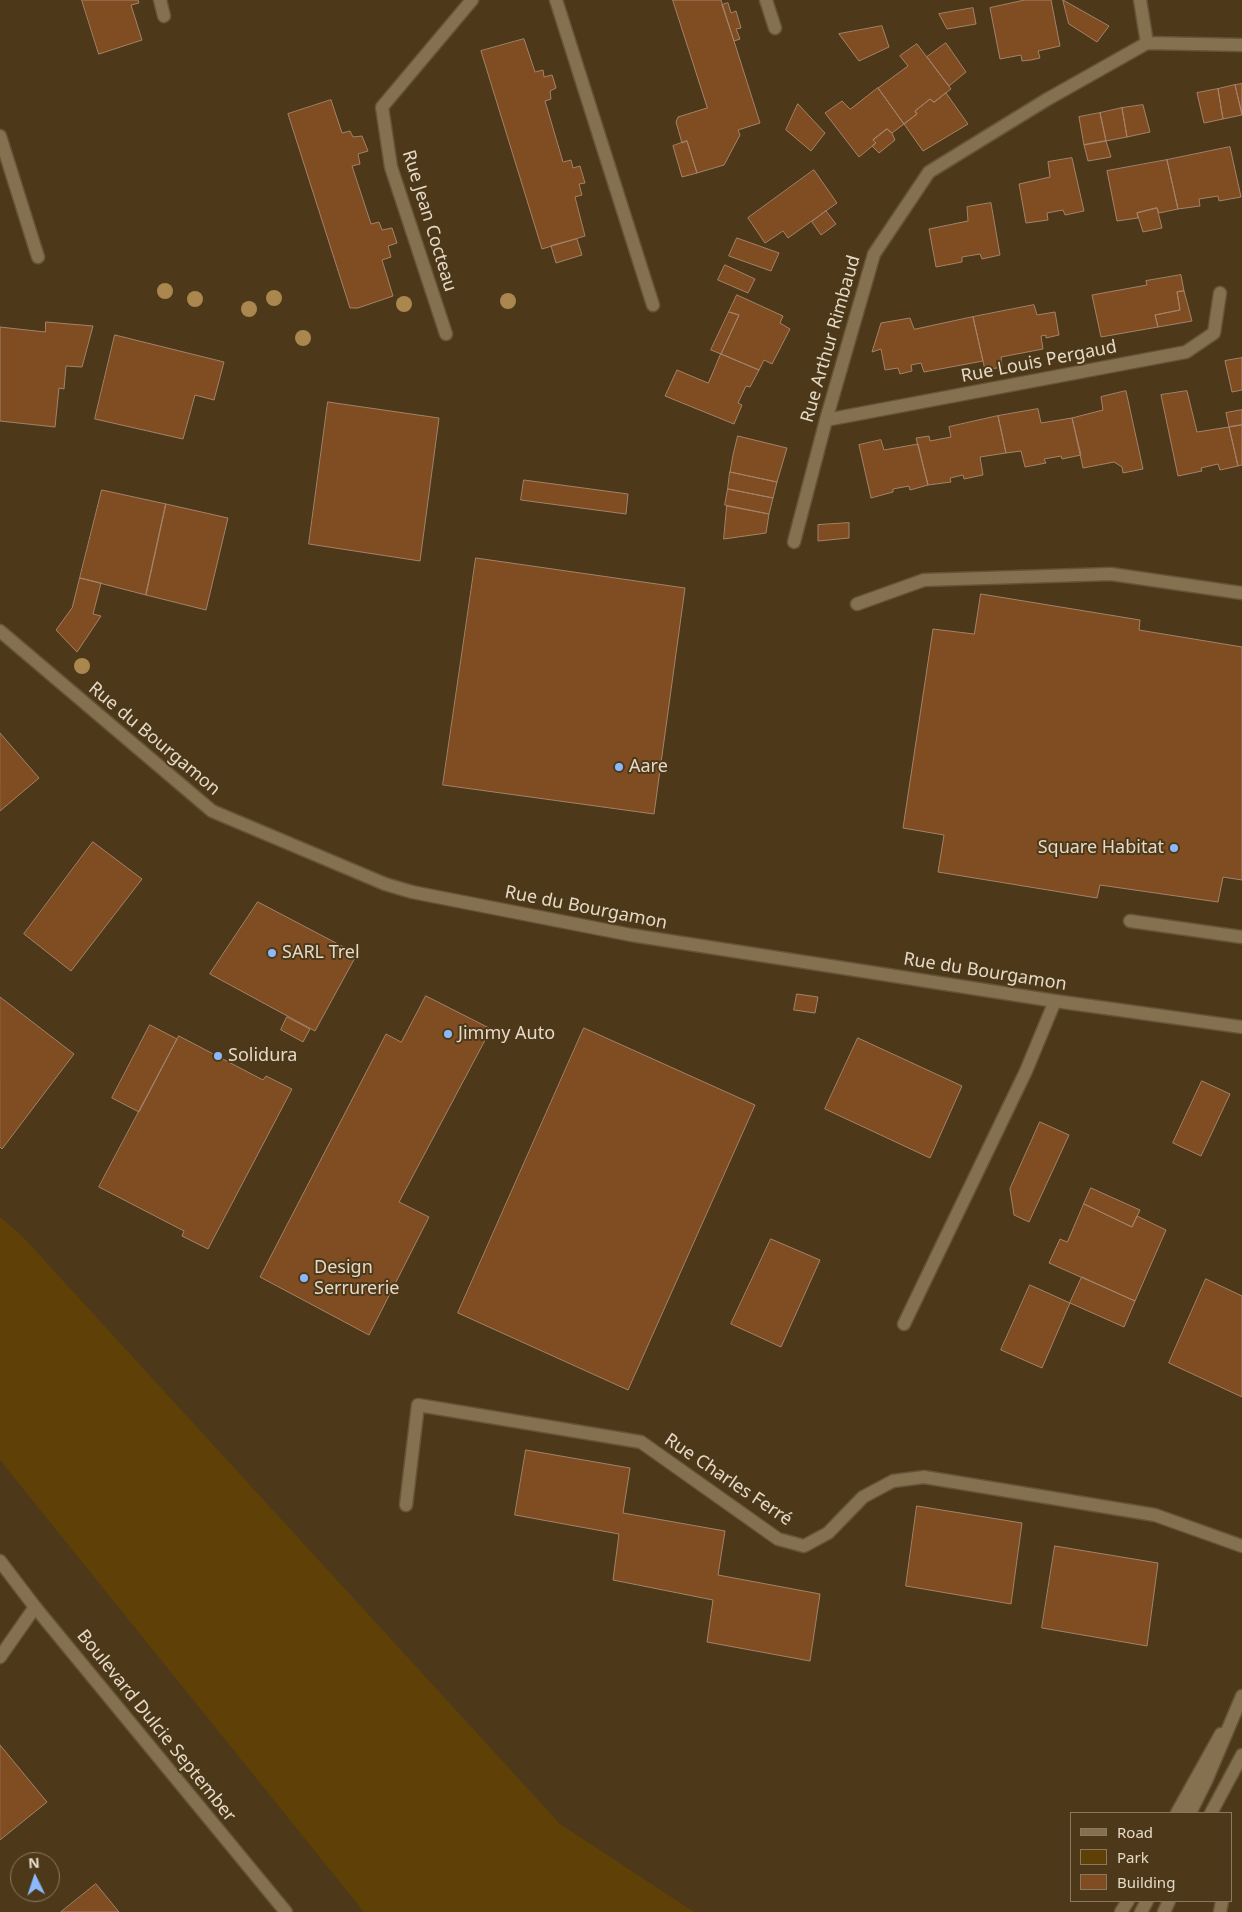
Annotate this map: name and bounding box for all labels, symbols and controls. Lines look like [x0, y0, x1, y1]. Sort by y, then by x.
street label: Rue Jean Cocteau [397, 148, 461, 294]
street label: Rue Arthur Rimbaud [797, 253, 865, 425]
street label: Rue Louis Pergaud [959, 336, 1119, 388]
street label: Rue du Bourgamon [84, 678, 224, 800]
place label: Aare [629, 756, 668, 778]
marker: Aare [613, 761, 625, 773]
place label: Square Habitat [1038, 837, 1164, 859]
marker: Square Habitat [1168, 842, 1180, 854]
street label: Rue du Bourgamon [503, 882, 669, 934]
place label: SARL Trel [282, 942, 360, 964]
marker: SARL Trel [266, 947, 278, 959]
street label: Rue du Bourgamon [902, 948, 1068, 996]
place label: Jimmy Auto [458, 1023, 555, 1045]
marker: Jimmy Auto [442, 1028, 454, 1040]
place label: Solidura [228, 1045, 297, 1067]
marker: Solidura [212, 1050, 224, 1062]
place label: Design Serrurerie [314, 1257, 399, 1300]
marker: Design Serrurerie [298, 1272, 310, 1284]
street label: Rue Charles Ferré [660, 1429, 796, 1531]
street label: Boulevard Dulcie September [72, 1626, 240, 1826]
legend [1070, 1812, 1232, 1902]
text: Road [1117, 1822, 1153, 1842]
text: Park [1117, 1847, 1149, 1867]
north arrow [10, 1852, 60, 1902]
text: N [28, 1853, 40, 1872]
text: Building [1117, 1872, 1175, 1892]

